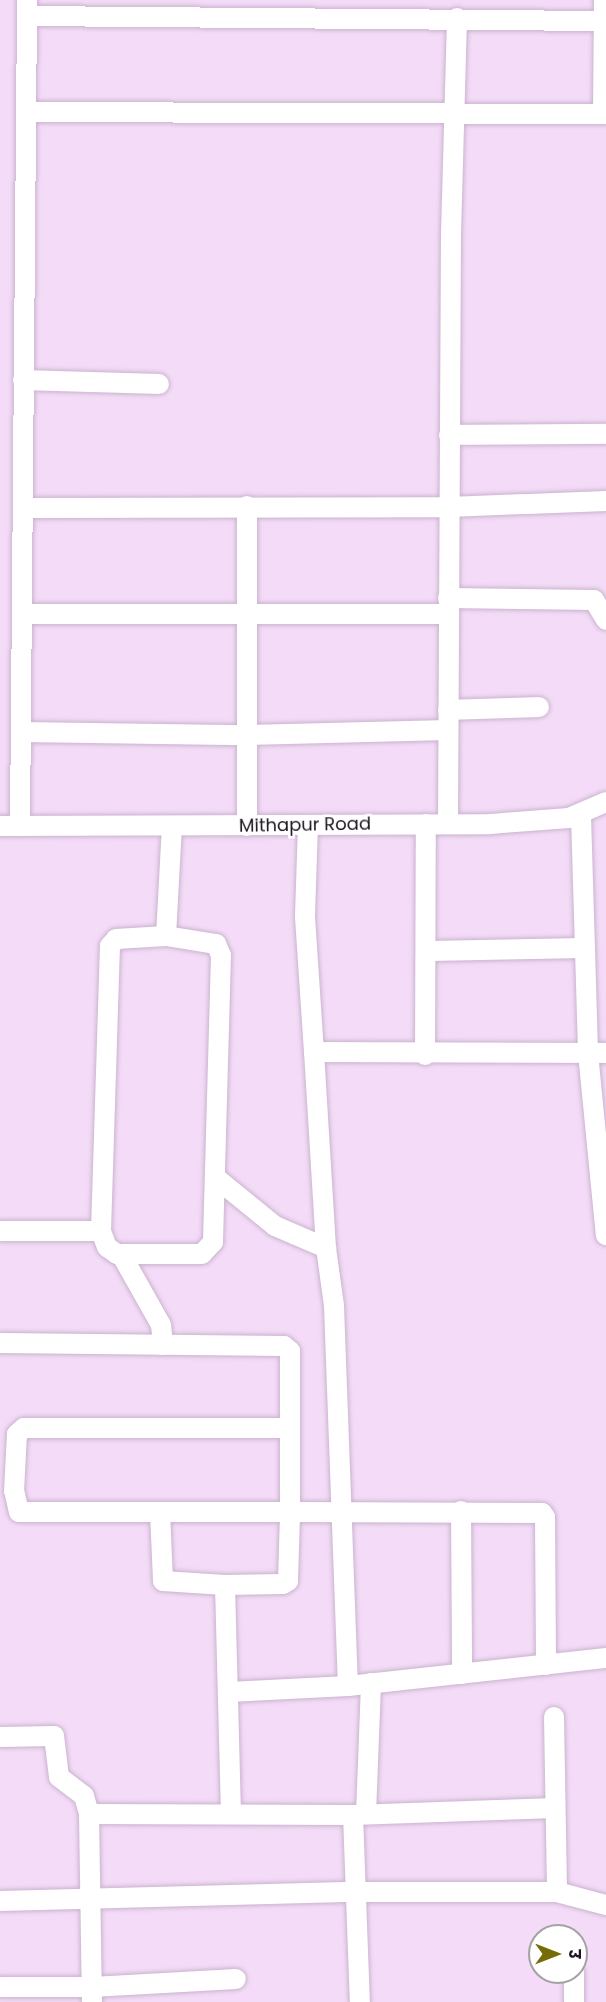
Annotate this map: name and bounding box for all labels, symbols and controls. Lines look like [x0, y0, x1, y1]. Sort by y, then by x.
street label: Mithapur Road [239, 813, 371, 837]
north arrow [528, 1924, 588, 1984]
text: उ [563, 1949, 586, 1959]

